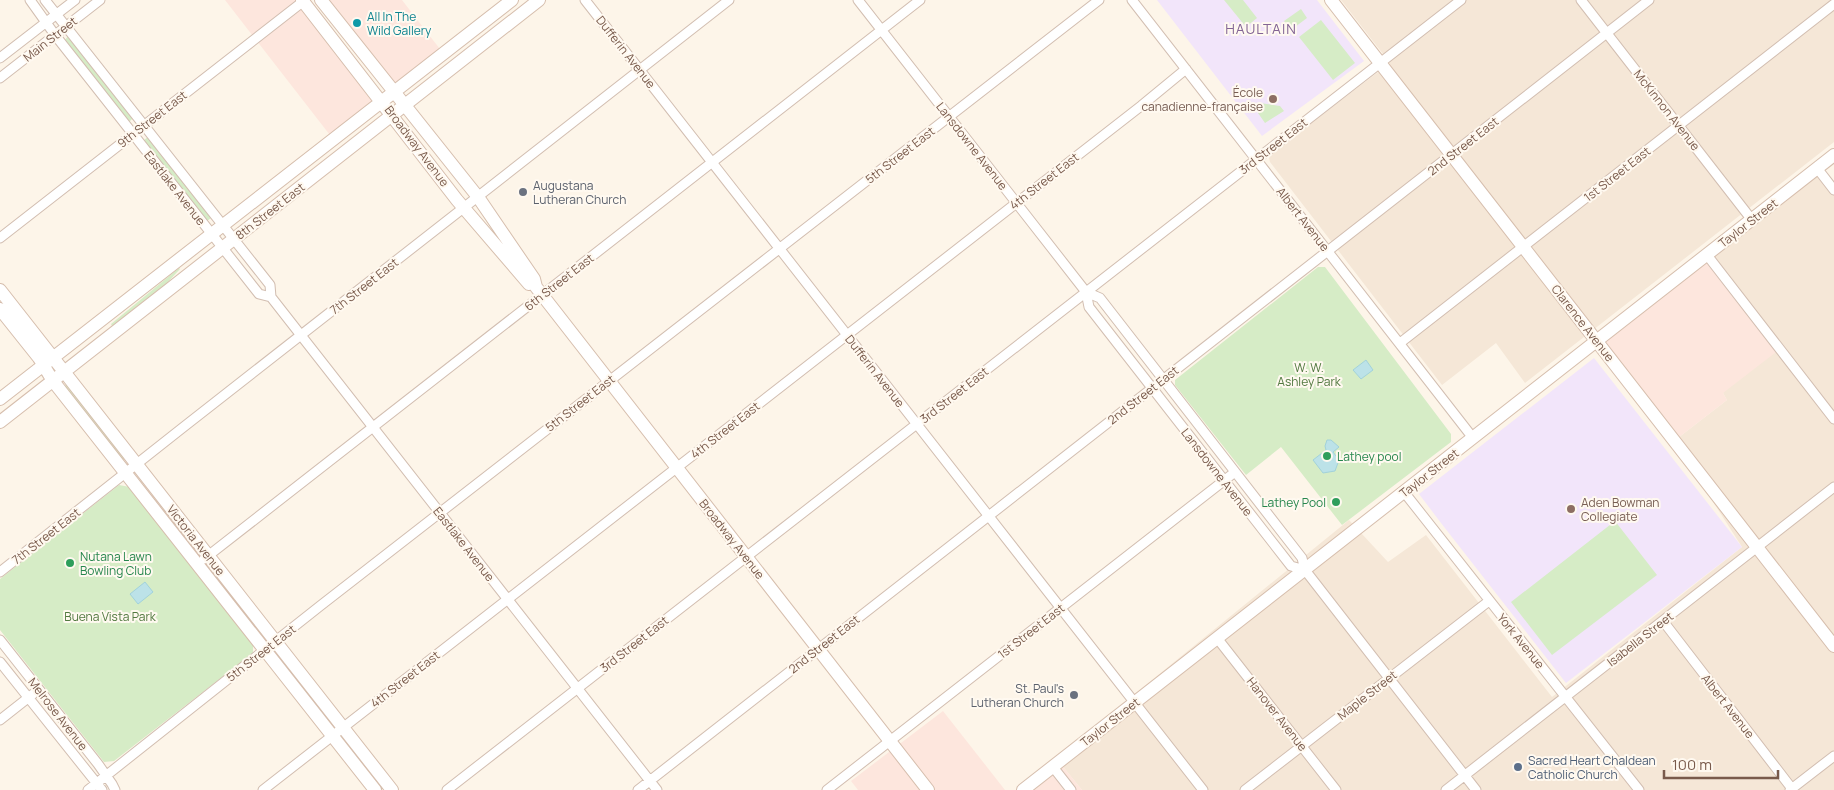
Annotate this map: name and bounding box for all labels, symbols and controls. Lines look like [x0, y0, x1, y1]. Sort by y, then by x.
place label: All In The Wild Gallery [367, 8, 432, 39]
street label: Main Street [19, 12, 81, 66]
street label: Dufferin Avenue [592, 12, 660, 92]
marker: All In The Wild Gallery [351, 17, 363, 29]
district label: HAULTAIN [1225, 19, 1297, 38]
street label: McKinnon Avenue [1630, 66, 1704, 154]
place label: École canadienne-française [1141, 84, 1263, 115]
street label: 9th Street East [114, 86, 190, 152]
marker: École canadienne-française [1267, 93, 1279, 105]
street label: Lansdowne Avenue [932, 99, 1012, 193]
street label: Broadway Avenue [381, 102, 453, 190]
street label: 2nd Street East [1424, 113, 1502, 179]
street label: 3rd Street East [1235, 114, 1311, 178]
street label: 5th Street East [862, 122, 938, 187]
street label: 1st Street East [1580, 142, 1654, 205]
street label: Eastlake Avenue [140, 147, 210, 229]
street label: 4th Street East [1006, 148, 1082, 213]
place label: Augustana Lutheran Church [533, 177, 626, 208]
street label: 8th Street East [232, 178, 308, 243]
street label: Albert Avenue [1273, 183, 1333, 255]
marker: Augustana Lutheran Church [517, 186, 529, 198]
street label: Taylor Street [1715, 194, 1781, 252]
street label: 6th Street East [521, 249, 597, 315]
street label: 7th Street East [326, 254, 402, 318]
street label: Clarence Avenue [1548, 281, 1618, 365]
street label: Dufferin Avenue [841, 331, 909, 411]
park label: W. W. Ashley Park [1277, 359, 1342, 390]
street label: 2nd Street East [1104, 362, 1182, 428]
street label: 3rd Street East [916, 363, 992, 427]
street label: 5th Street East [542, 370, 618, 435]
street label: 4th Street East [687, 397, 763, 462]
street label: Lansdowne Avenue [1177, 425, 1257, 519]
street label: Taylor Street [1396, 444, 1462, 502]
place label: Lathey pool [1337, 448, 1401, 465]
marker: Lathey pool [1321, 450, 1333, 462]
place label: Lathey Pool [1261, 494, 1326, 511]
place label: Aden Bowman Collegiate [1581, 494, 1659, 525]
street label: Broadway Avenue [695, 495, 769, 583]
marker: Lathey Pool [1330, 496, 1342, 508]
street label: Victoria Avenue [163, 501, 229, 579]
street label: Eastlake Avenue [429, 503, 499, 585]
marker: Aden Bowman Collegiate [1565, 503, 1577, 515]
street label: 7th Street East [8, 504, 84, 568]
place label: Nutana Lawn Bowling Club [80, 548, 152, 579]
marker: Nutana Lawn Bowling Club [64, 557, 76, 569]
street label: 1st Street East [994, 599, 1068, 662]
park label: Buena Vista Park [64, 608, 157, 625]
street label: Isabella Street [1603, 608, 1677, 670]
street label: York Avenue [1493, 610, 1549, 672]
street label: 2nd Street East [785, 611, 863, 677]
street label: 3rd Street East [596, 612, 672, 676]
street label: 5th Street East [223, 620, 299, 685]
street label: 4th Street East [367, 646, 443, 711]
street label: Maple Street [1334, 666, 1400, 724]
street label: Albert Avenue [1698, 670, 1758, 742]
street label: Hanover Avenue [1243, 673, 1311, 755]
street label: Melrose Avenue [24, 674, 92, 754]
place label: St. Paul's Lutheran Church [971, 680, 1064, 711]
marker: St. Paul's Lutheran Church [1068, 689, 1080, 701]
street label: Taylor Street [1077, 693, 1143, 751]
scale bar [1664, 748, 1778, 780]
place label: Sacred Heart Chaldean Catholic Church [1528, 752, 1656, 783]
text: 100 m [1672, 754, 1712, 775]
marker: Sacred Heart Chaldean Catholic Church [1512, 761, 1524, 773]

